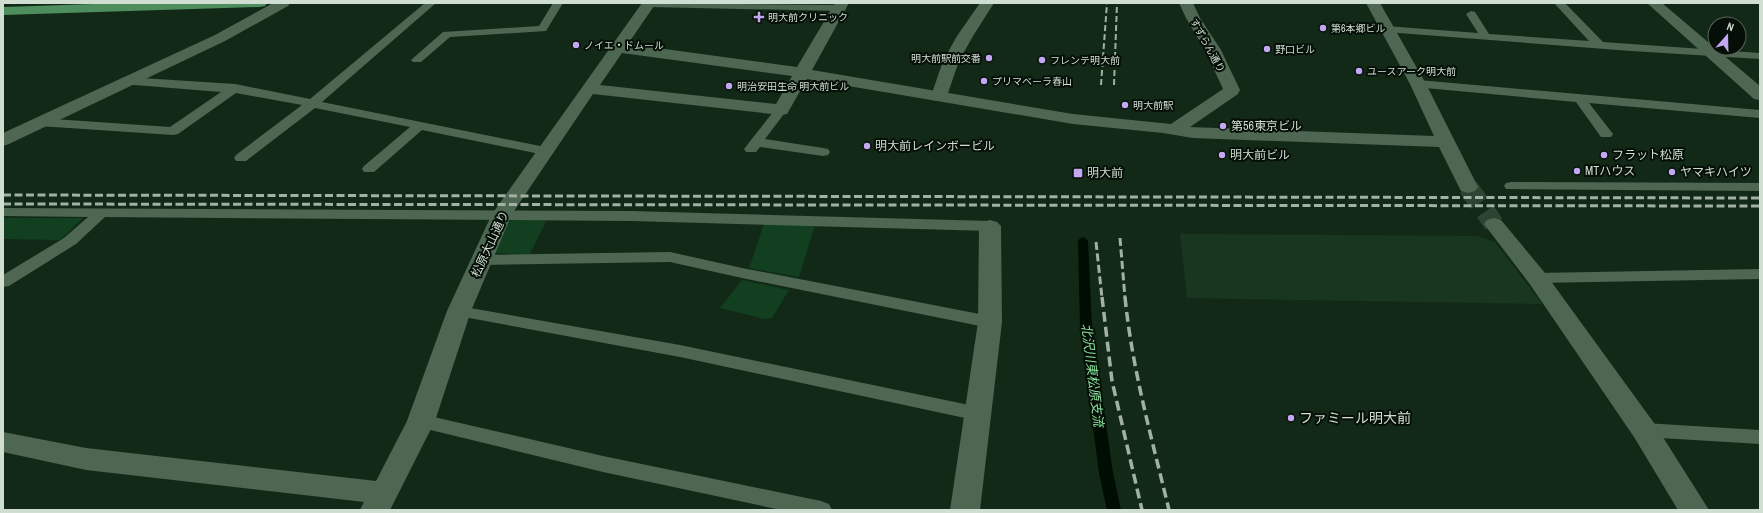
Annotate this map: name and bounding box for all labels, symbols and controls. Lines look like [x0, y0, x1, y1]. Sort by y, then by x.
marker: 明大前クリニック [753, 11, 765, 23]
place label: 明大前クリニック [768, 11, 848, 24]
street label: すずらん通り [1187, 16, 1228, 75]
north arrow [1707, 16, 1747, 56]
text: N [1725, 19, 1736, 34]
place label: 第6本郷ビル [1331, 22, 1386, 35]
marker: 第6本郷ビル [1318, 23, 1328, 33]
place label: ノイエ・ドムール [584, 39, 664, 52]
marker: ノイエ・ドムール [571, 40, 581, 50]
place label: 野口ビル [1275, 43, 1315, 56]
marker: 野口ビル [1262, 44, 1272, 54]
place label: 明大前駅前交番 [911, 52, 981, 65]
marker: 明大前駅前交番 [984, 53, 994, 63]
place label: フレンテ明大前 [1050, 54, 1120, 67]
marker: フレンテ明大前 [1037, 55, 1047, 65]
place label: ユースアーク明大前 [1367, 65, 1456, 78]
marker: ユースアーク明大前 [1354, 66, 1364, 76]
place label: プリマベーラ春山 [992, 75, 1072, 88]
marker: プリマベーラ春山 [979, 76, 989, 86]
place label: 明治安田生命 明大前ビル [737, 80, 849, 93]
marker: 明治安田生命 明大前ビル [724, 81, 734, 91]
place label: 明大前駅 [1133, 99, 1174, 112]
marker: 明大前駅 [1120, 100, 1130, 110]
place label: 第56東京ビル [1231, 118, 1302, 134]
marker: 第56東京ビル [1218, 121, 1228, 131]
place label: 明大前レインボービル [875, 138, 995, 154]
marker: 明大前レインボービル [862, 141, 872, 151]
place label: 明大前ビル [1230, 147, 1290, 163]
place label: フラット松原 [1612, 147, 1684, 163]
marker: 明大前ビル [1217, 150, 1227, 160]
marker: フラット松原 [1599, 150, 1609, 160]
place label: MTハウス [1585, 163, 1635, 179]
place label: ヤマキハイツ [1680, 164, 1752, 180]
place label: 明大前 [1087, 165, 1123, 181]
marker: MTハウス [1572, 166, 1582, 176]
marker: 明大前 [1072, 167, 1084, 179]
marker: ヤマキハイツ [1667, 167, 1677, 177]
street label: 松原大山通り [468, 208, 512, 280]
water label: 北沢川東松原支流 [1078, 322, 1108, 430]
place label: ファミール明大前 [1299, 409, 1411, 427]
marker: ファミール明大前 [1286, 413, 1296, 423]

